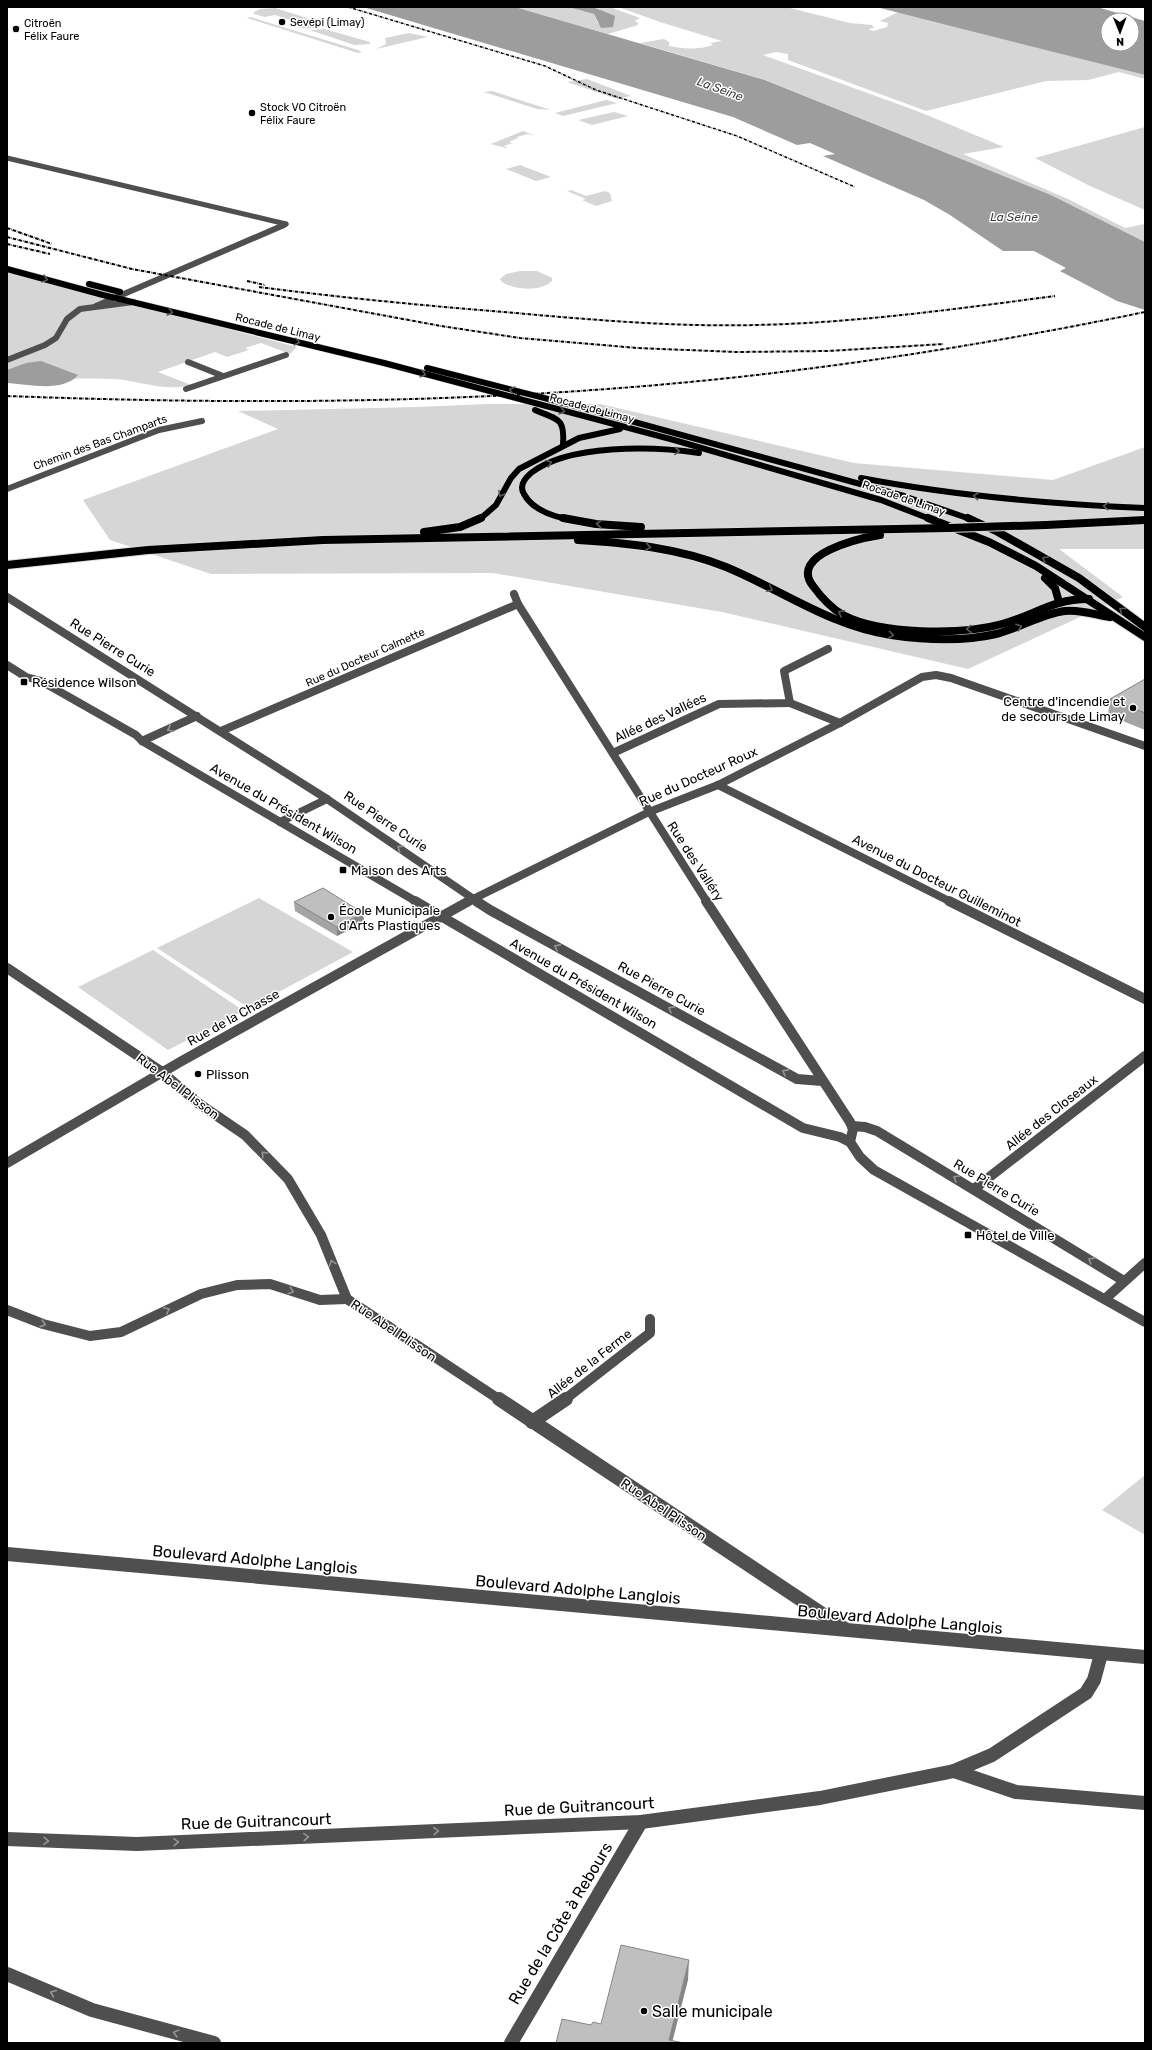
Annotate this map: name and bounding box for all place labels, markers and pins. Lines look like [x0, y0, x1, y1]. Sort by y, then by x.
place label: Sevépi (Limay) [290, 16, 365, 29]
place label: Citroën Félix Faure [24, 17, 79, 43]
marker: Sevépi (Limay) [277, 17, 287, 27]
marker: Citroën Félix Faure [11, 24, 21, 34]
place label: Stock VO Citroën Félix Faure [260, 101, 346, 127]
marker: Stock VO Citroën Félix Faure [247, 108, 257, 118]
place label: Résidence Wilson [32, 675, 137, 690]
marker: Résidence Wilson [19, 677, 29, 687]
place label: Centre d'incendie et de secours de Limay [1001, 694, 1125, 724]
marker: Centre d'incendie et de secours de Limay [1128, 703, 1138, 713]
place label: Maison des Arts [351, 863, 447, 878]
marker: Maison des Arts [338, 865, 348, 875]
place label: École Municipale d'Arts Plastiques [339, 903, 441, 933]
marker: École Municipale d'Arts Plastiques [326, 912, 336, 922]
place label: Plisson [206, 1067, 249, 1082]
marker: Plisson [193, 1069, 203, 1079]
place label: Hôtel de Ville [976, 1228, 1054, 1243]
marker: Hôtel de Ville [963, 1230, 973, 1240]
place label: Salle municipale [652, 2002, 773, 2021]
marker: Salle municipale [639, 2006, 649, 2016]

